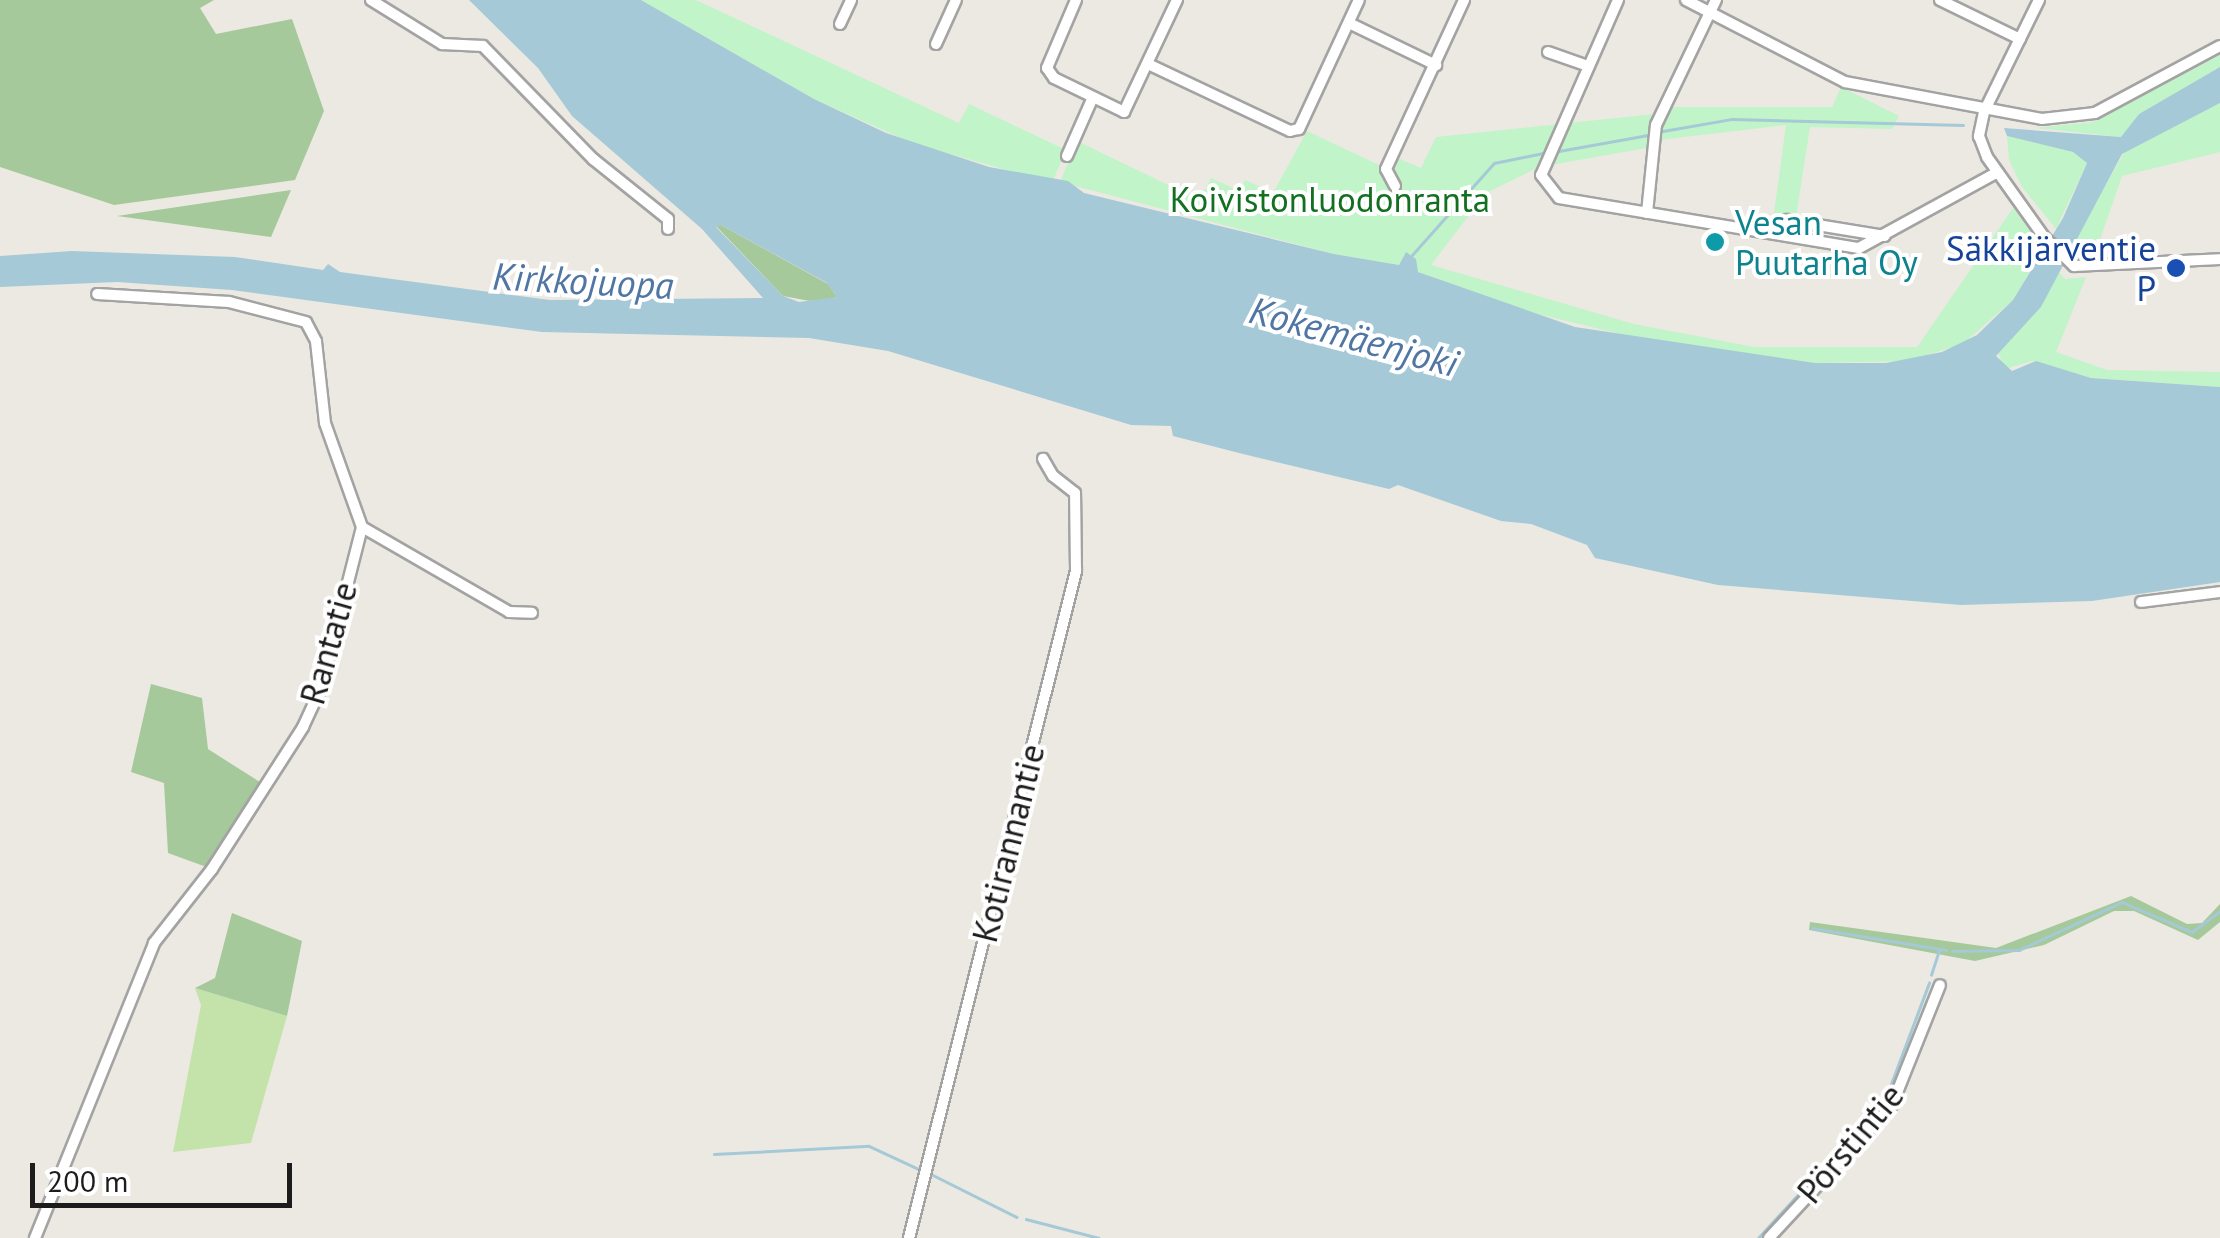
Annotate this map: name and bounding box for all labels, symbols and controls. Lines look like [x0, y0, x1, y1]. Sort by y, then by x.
park label: Koivistonluodonranta [1170, 178, 1490, 220]
place label: Vesan Puutarha Oy [1735, 201, 1918, 283]
place label: Säkkijärventie P [1946, 227, 2156, 309]
marker: Vesan Puutarha Oy [1704, 231, 1726, 253]
water label: Kirkkojuopa [491, 252, 675, 308]
marker: Säkkijärventie P [2165, 257, 2187, 279]
water label: Kokemäenjoki [1245, 286, 1463, 386]
street label: Rantatie [291, 577, 365, 709]
street label: Kotirannantie [963, 740, 1053, 946]
street label: Pörstintie [1788, 1075, 1912, 1211]
scale bar [35, 1143, 298, 1205]
text: 200 m [47, 1161, 128, 1200]

